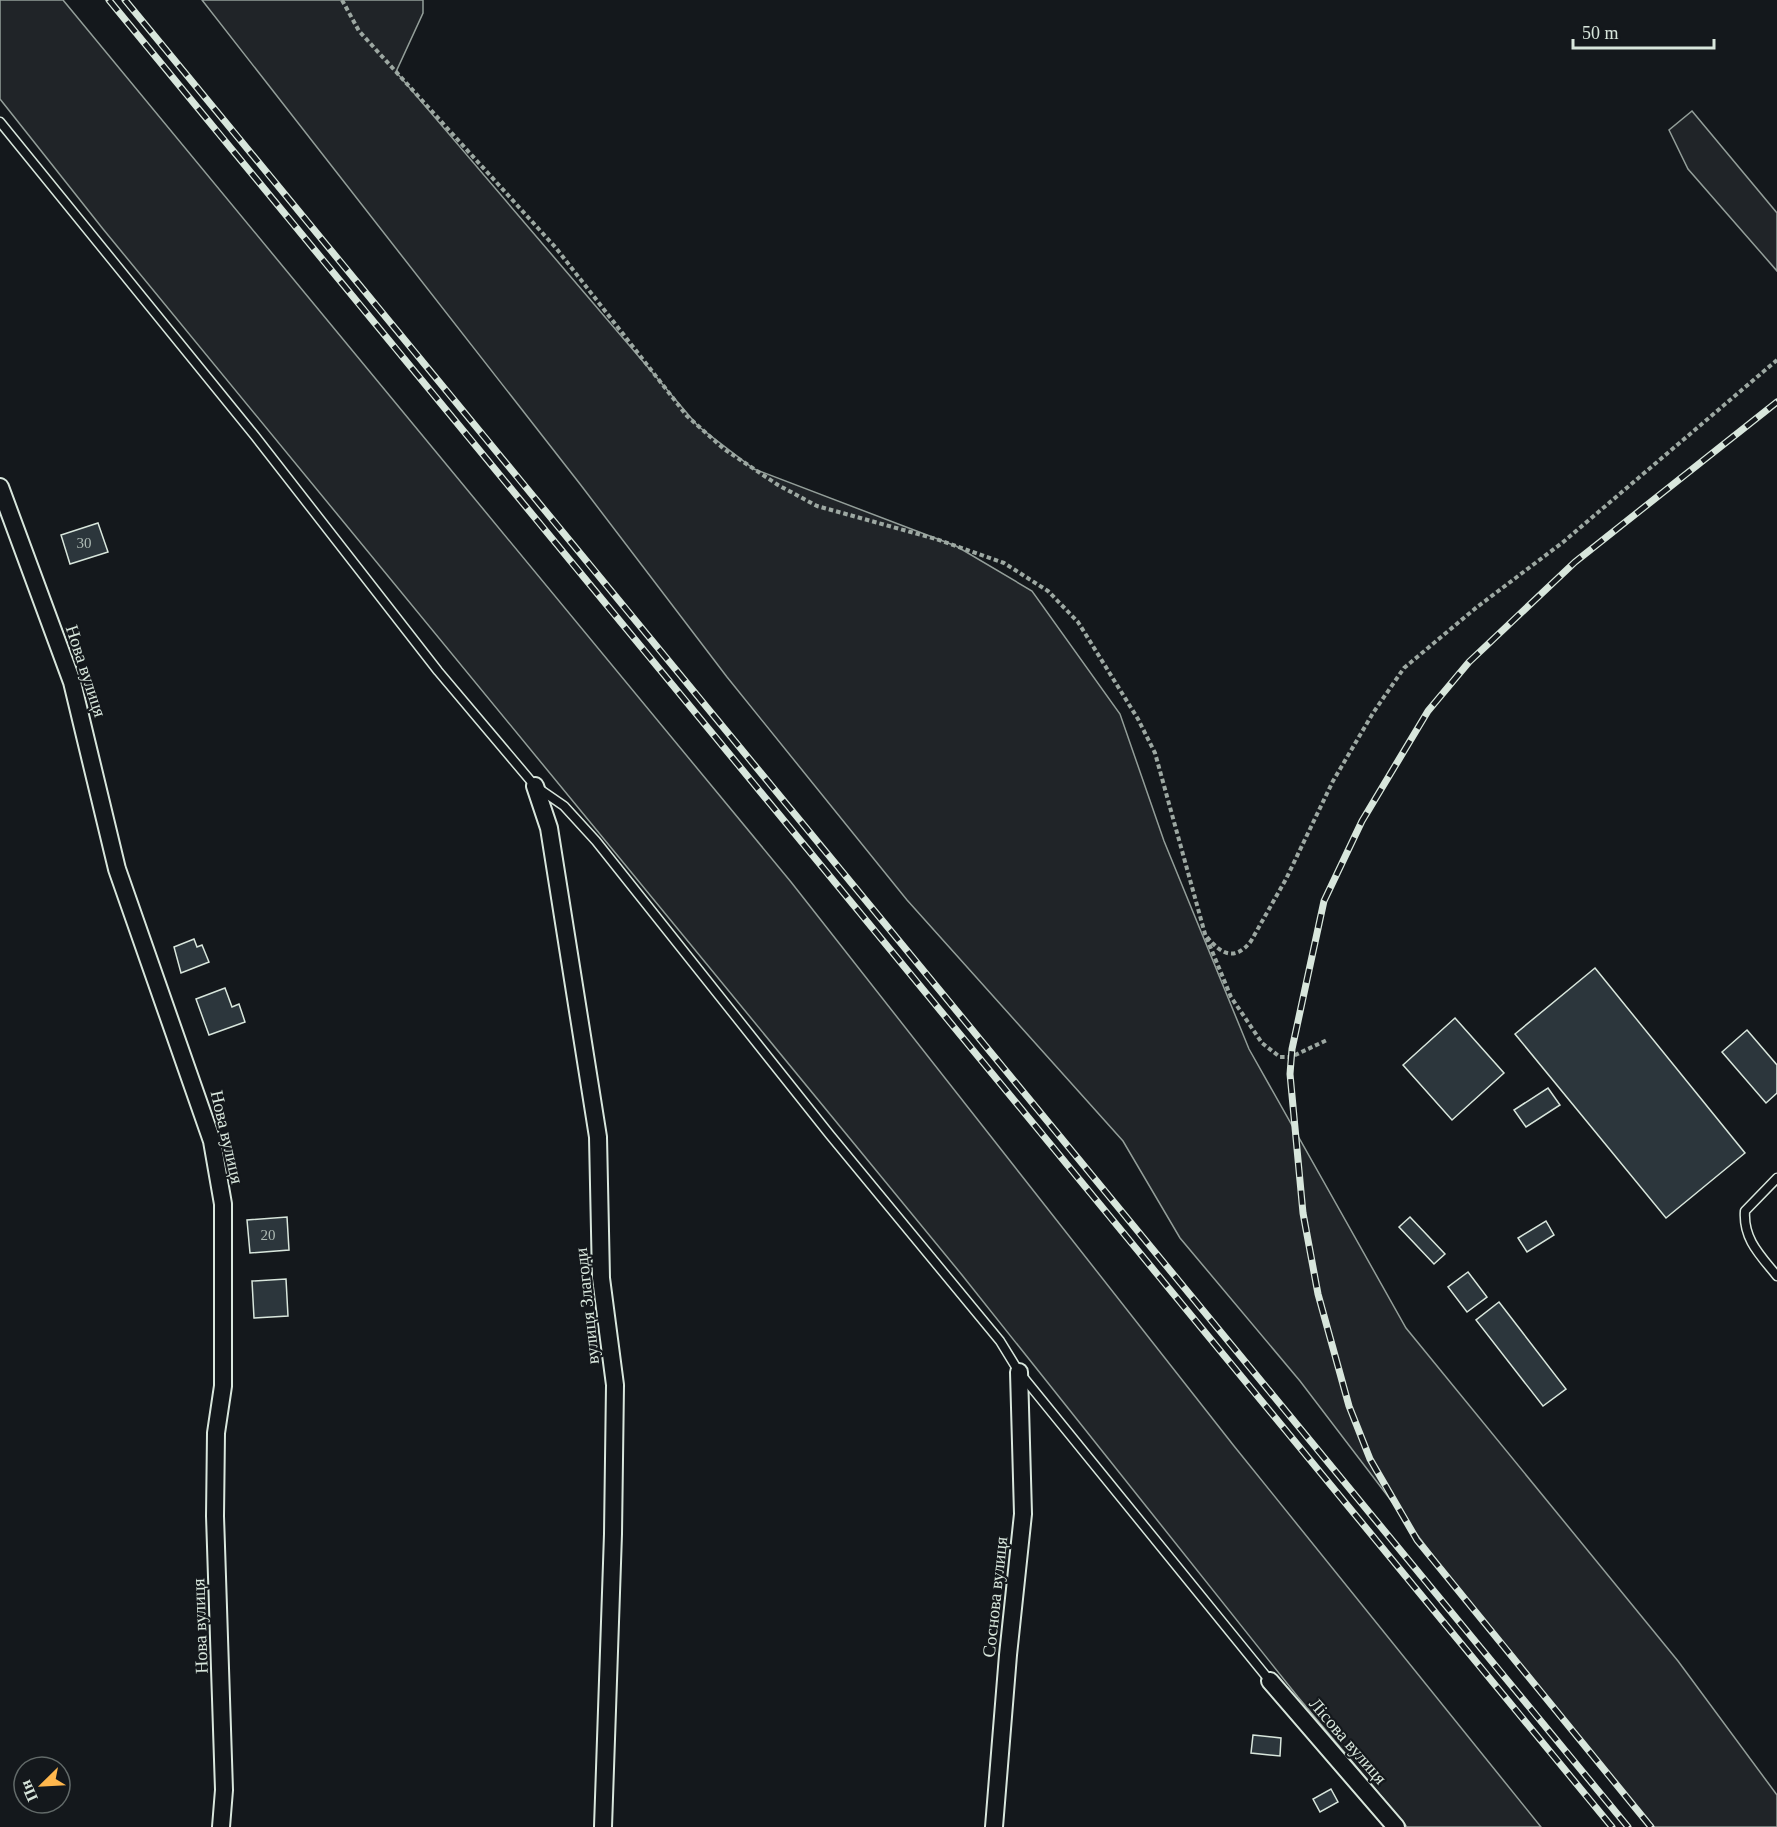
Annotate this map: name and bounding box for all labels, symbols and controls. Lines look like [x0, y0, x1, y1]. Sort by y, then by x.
scale bar [1573, 12, 1714, 50]
text: 50 m [1582, 23, 1619, 43]
house number: 30 [77, 535, 92, 551]
street label: Нова вулиця [62, 623, 110, 719]
street label: Нова вулиця [207, 1088, 247, 1186]
house number: 20 [261, 1227, 276, 1243]
street label: вулиця Злагоди [571, 1246, 603, 1365]
street label: Соснова вулиця [979, 1536, 1011, 1658]
street label: Нова вулиця [188, 1578, 212, 1674]
street label: Лісова вулиця [1305, 1694, 1391, 1788]
north arrow [12, 1755, 72, 1815]
text: Пн [17, 1778, 41, 1804]

